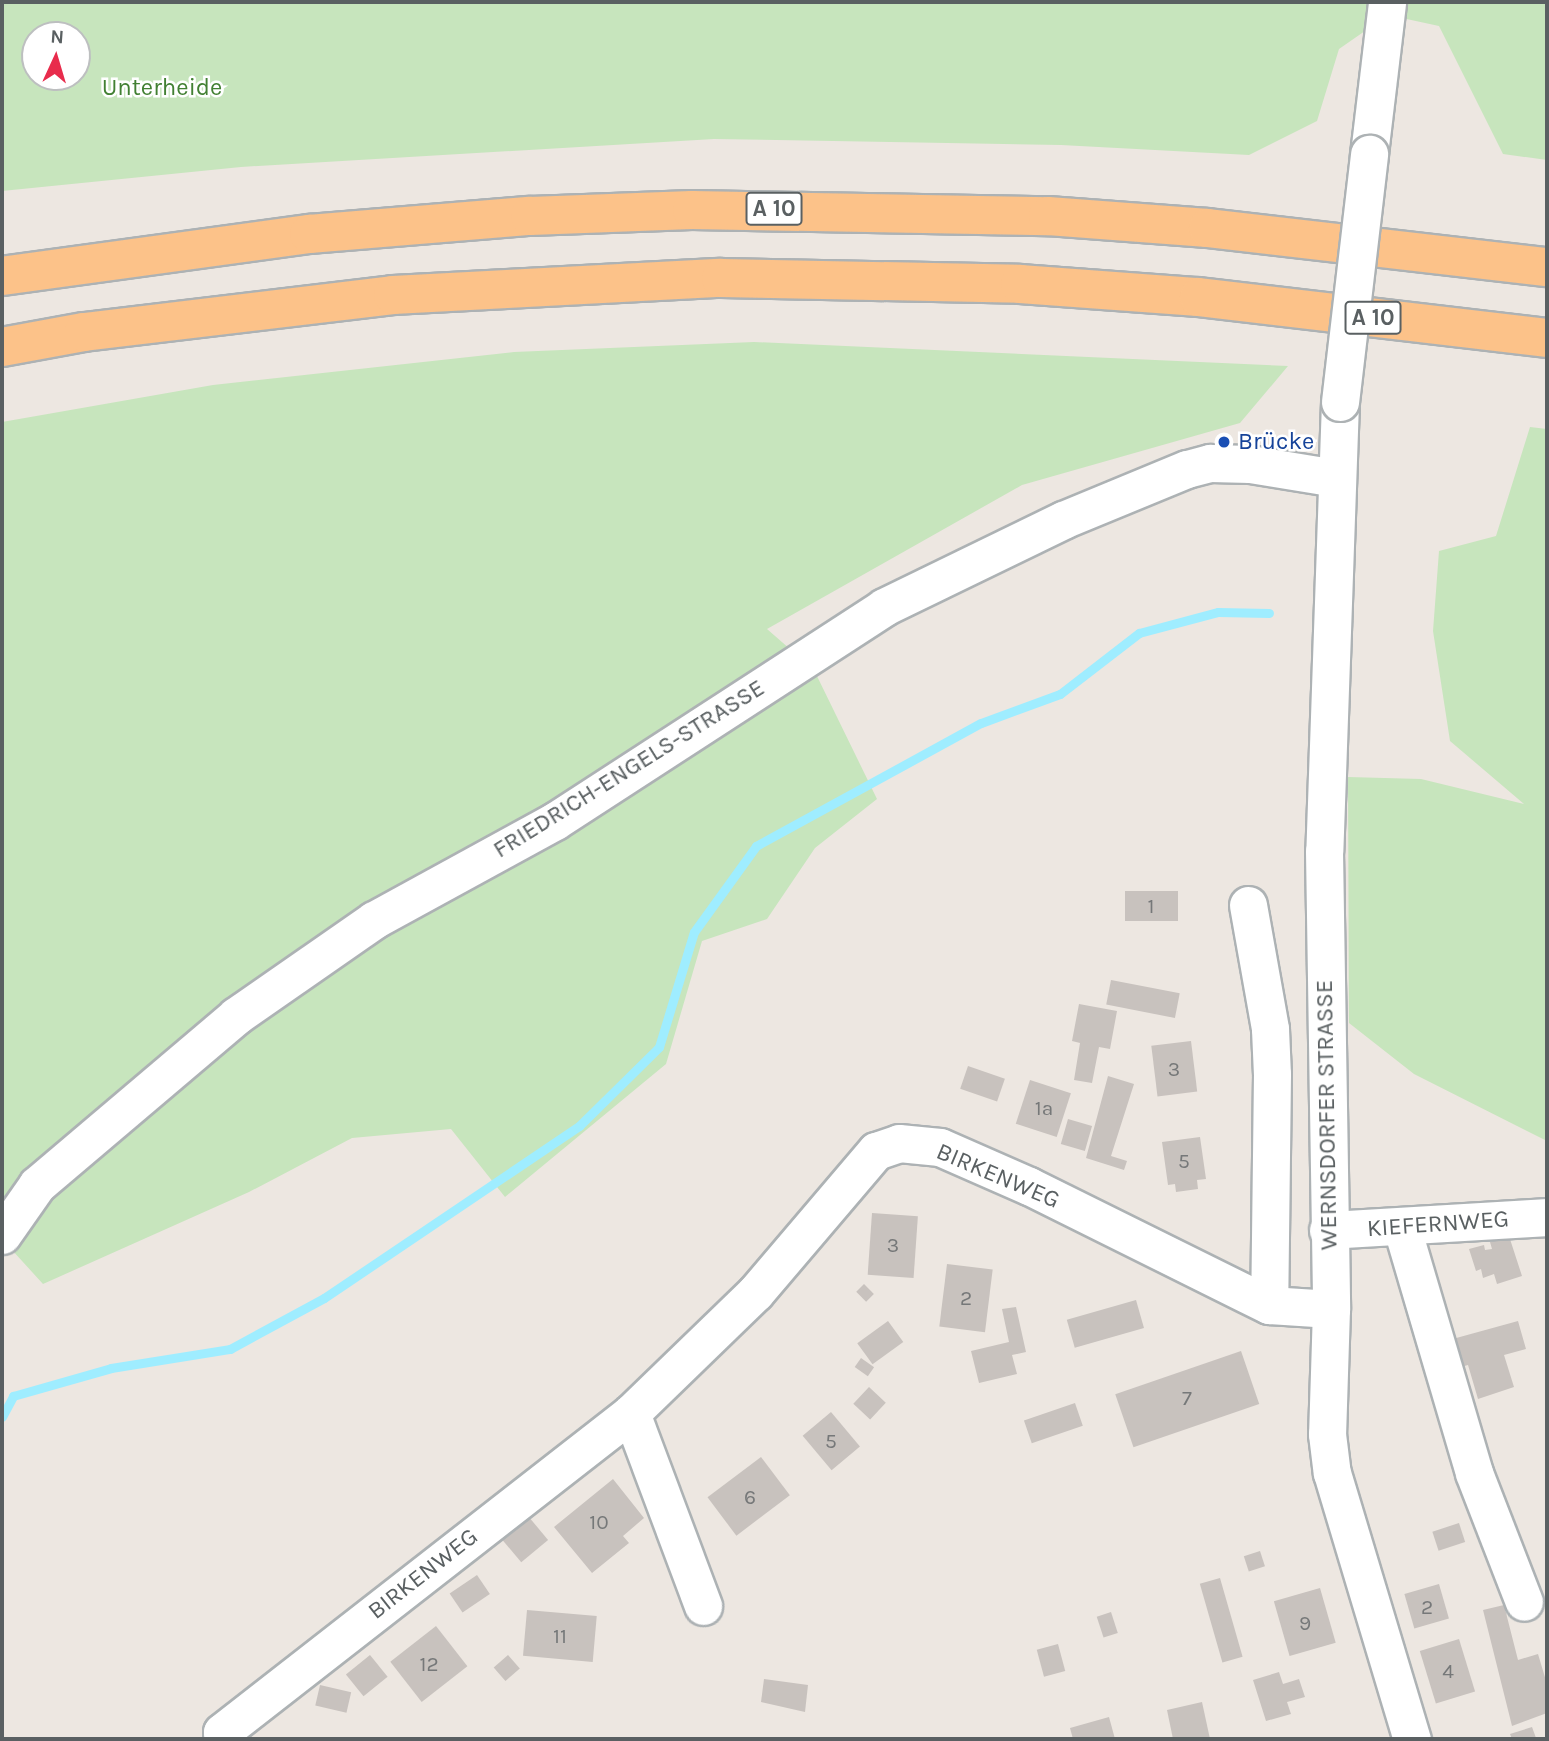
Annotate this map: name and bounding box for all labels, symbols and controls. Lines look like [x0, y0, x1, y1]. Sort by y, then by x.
north arrow [21, 21, 91, 91]
text: N [50, 26, 65, 48]
park label: Unterheide [102, 74, 222, 102]
road number: A 10 [744, 190, 804, 229]
road number: A 10 [1343, 298, 1403, 338]
place label: Brücke [1238, 428, 1314, 456]
marker: Brücke [1216, 434, 1232, 450]
street label: FRIEDRICH-ENGELS-STRASSE [488, 674, 770, 864]
house number: 1 [1148, 893, 1154, 919]
street label: WERNSDORFER STRASSE [1310, 979, 1344, 1251]
house number: 3 [1168, 1056, 1180, 1082]
house number: 1a [1035, 1095, 1053, 1121]
street label: BIRKENWEG [932, 1137, 1064, 1215]
house number: 5 [1178, 1148, 1190, 1174]
street label: KIEFERNWEG [1366, 1205, 1510, 1243]
house number: 3 [887, 1232, 899, 1258]
house number: 2 [960, 1285, 972, 1311]
house number: 7 [1182, 1385, 1192, 1411]
house number: 5 [825, 1428, 837, 1454]
house number: 6 [744, 1484, 756, 1510]
house number: 10 [589, 1509, 609, 1535]
street label: BIRKENWEG [362, 1522, 484, 1626]
house number: 2 [1421, 1594, 1433, 1620]
house number: 9 [1299, 1610, 1311, 1636]
house number: 11 [553, 1623, 567, 1649]
house number: 12 [419, 1651, 439, 1677]
house number: 4 [1442, 1658, 1454, 1684]

